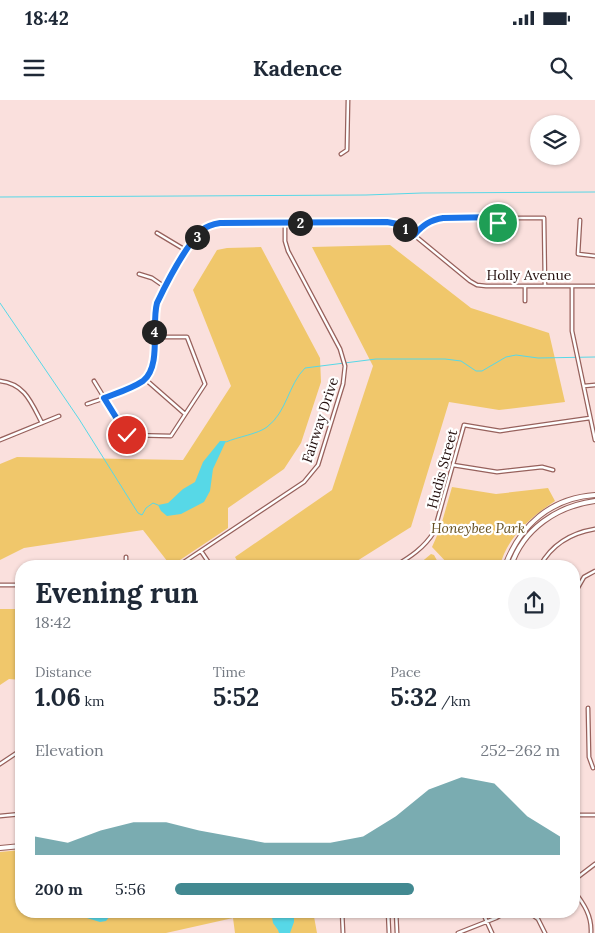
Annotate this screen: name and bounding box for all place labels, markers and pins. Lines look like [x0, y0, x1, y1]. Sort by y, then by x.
pin [477, 202, 519, 244]
pin: 2 [288, 210, 312, 236]
pin: 1 [392, 216, 418, 242]
pin: 3 [184, 224, 210, 250]
pin: 4 [142, 320, 166, 344]
pin [106, 414, 148, 456]

